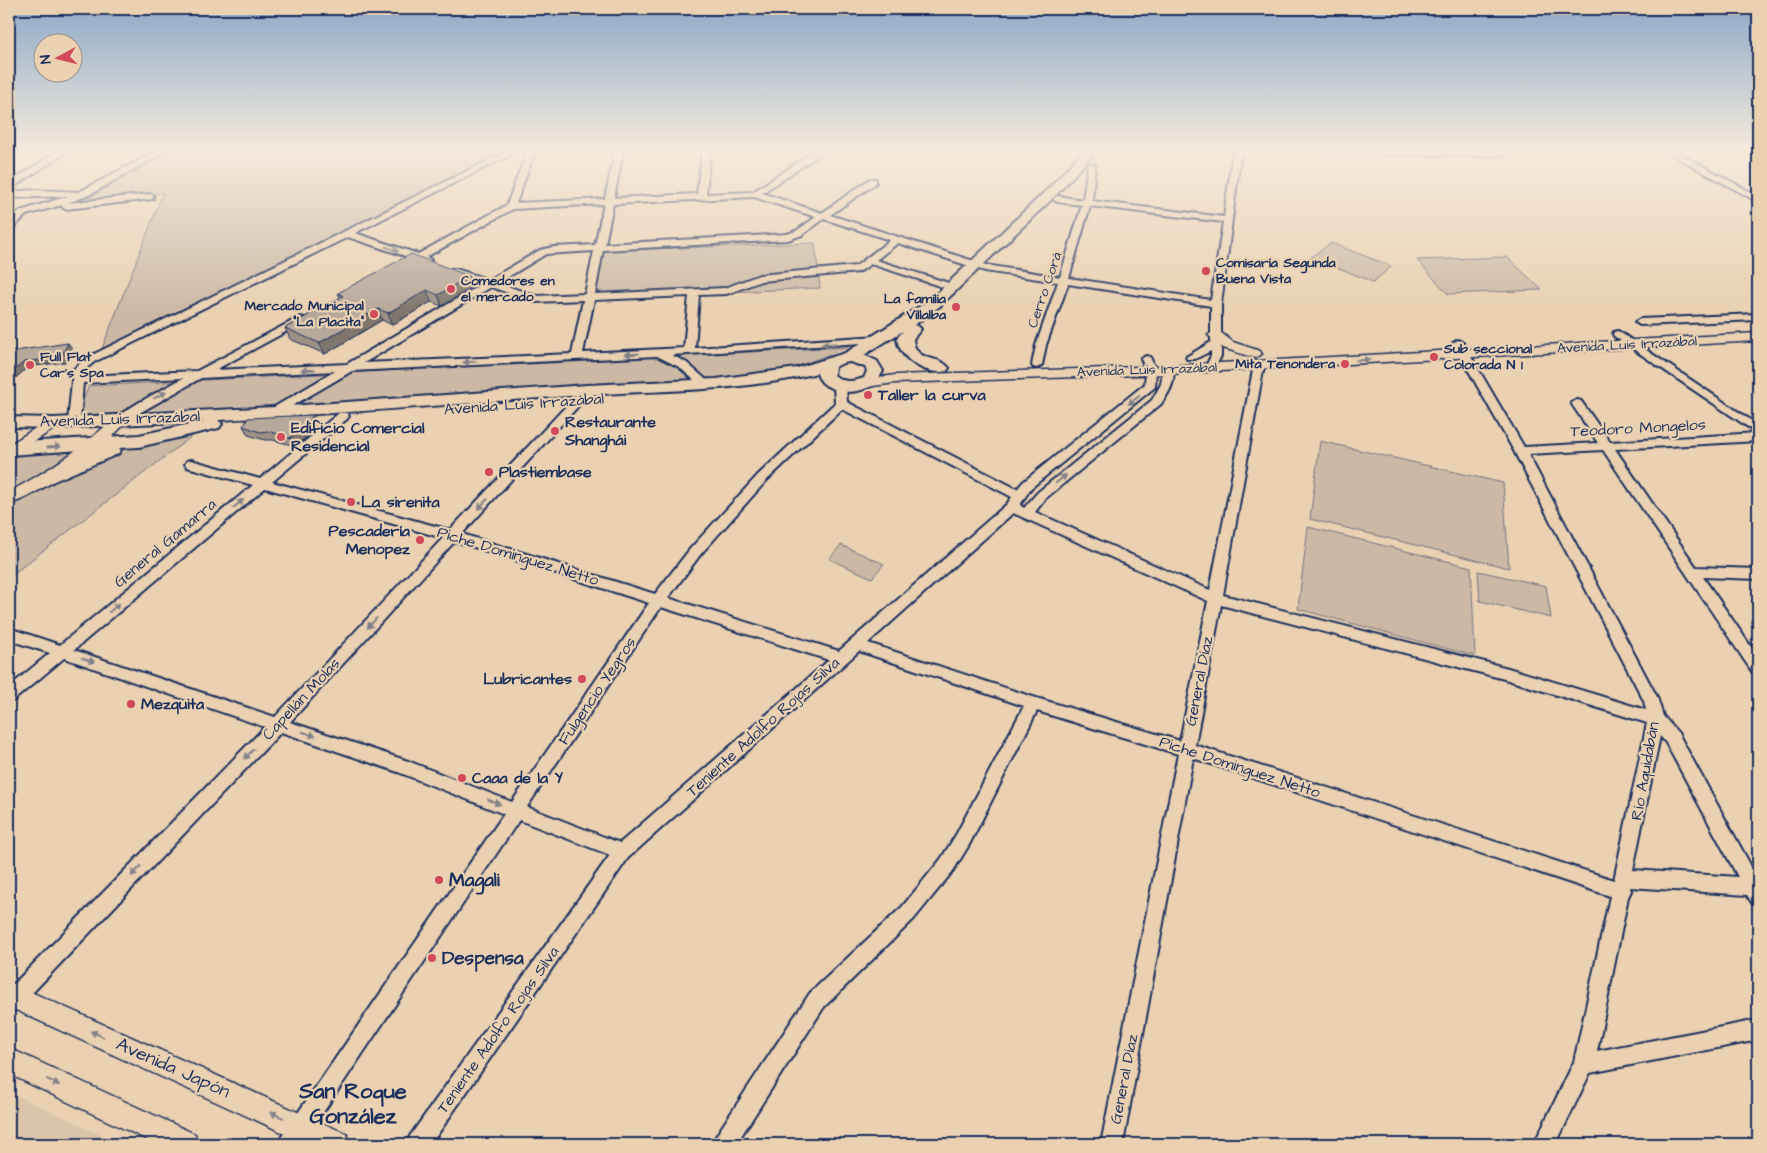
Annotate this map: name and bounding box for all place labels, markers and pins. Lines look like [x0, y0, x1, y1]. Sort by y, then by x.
place label: Comisaría Segunda Buena Vista [1216, 253, 1337, 289]
marker: Comisaría Segunda Buena Vista [1200, 265, 1212, 277]
place label: Comedores en el mercado [461, 271, 555, 307]
marker: Comedores en el mercado [445, 283, 457, 295]
place label: La familia Villalba [884, 289, 947, 325]
place label: Mercado Municipal "La Placita" [245, 296, 365, 332]
marker: La familia Villalba [950, 301, 962, 313]
marker: Mercado Municipal "La Placita" [368, 308, 380, 320]
place label: Sub seccional Colorada N 1 [1443, 339, 1533, 375]
place label: Full Flat Car's Spa [40, 347, 104, 383]
marker: Sub seccional Colorada N 1 [1428, 351, 1440, 363]
place label: Mita Tenondera [1235, 354, 1336, 374]
marker: Mita Tenondera [1339, 358, 1351, 370]
marker: Full Flat Car's Spa [24, 359, 36, 371]
place label: Taller la curva [877, 384, 986, 406]
marker: Taller la curva [862, 389, 874, 401]
place label: Restaurante Shanghái [564, 411, 656, 453]
place label: Edificio Comercial Residencial [291, 417, 425, 457]
marker: Restaurante Shanghái [549, 425, 561, 437]
marker: Edificio Comercial Residencial [275, 431, 287, 443]
place label: Plastiembase [499, 461, 592, 483]
marker: Plastiembase [483, 466, 495, 478]
place label: La sirenita [361, 491, 440, 513]
marker: La sirenita [345, 496, 357, 508]
place label: Pescadería Menopez [329, 520, 411, 560]
marker: Pescadería Menopez [414, 534, 426, 546]
place label: Lubricantes [483, 668, 572, 690]
marker: Lubricantes [576, 673, 588, 685]
place label: Mezquita [141, 693, 205, 715]
marker: Mezquita [125, 698, 137, 710]
place label: Caaa de la Y [472, 767, 563, 789]
marker: Caaa de la Y [456, 772, 468, 784]
place label: Magali [449, 867, 500, 895]
marker: Magali [433, 874, 445, 886]
place label: Despensa [442, 945, 524, 972]
marker: Despensa [426, 952, 438, 964]

